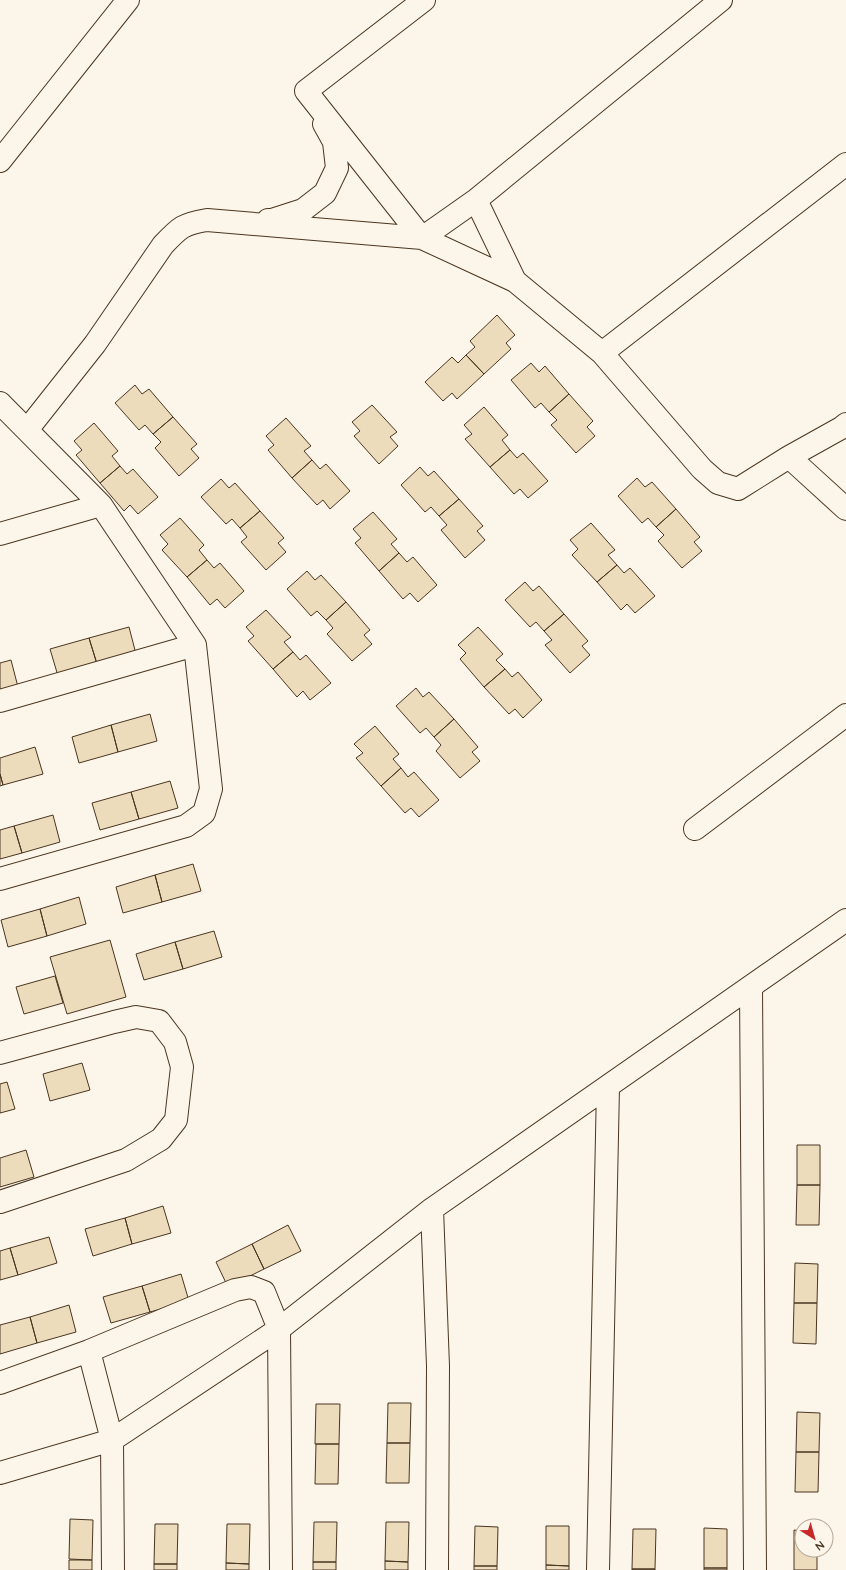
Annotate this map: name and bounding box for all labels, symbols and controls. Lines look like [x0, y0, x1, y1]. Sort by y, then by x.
north arrow [794, 1518, 834, 1558]
text: N [813, 1538, 827, 1554]

